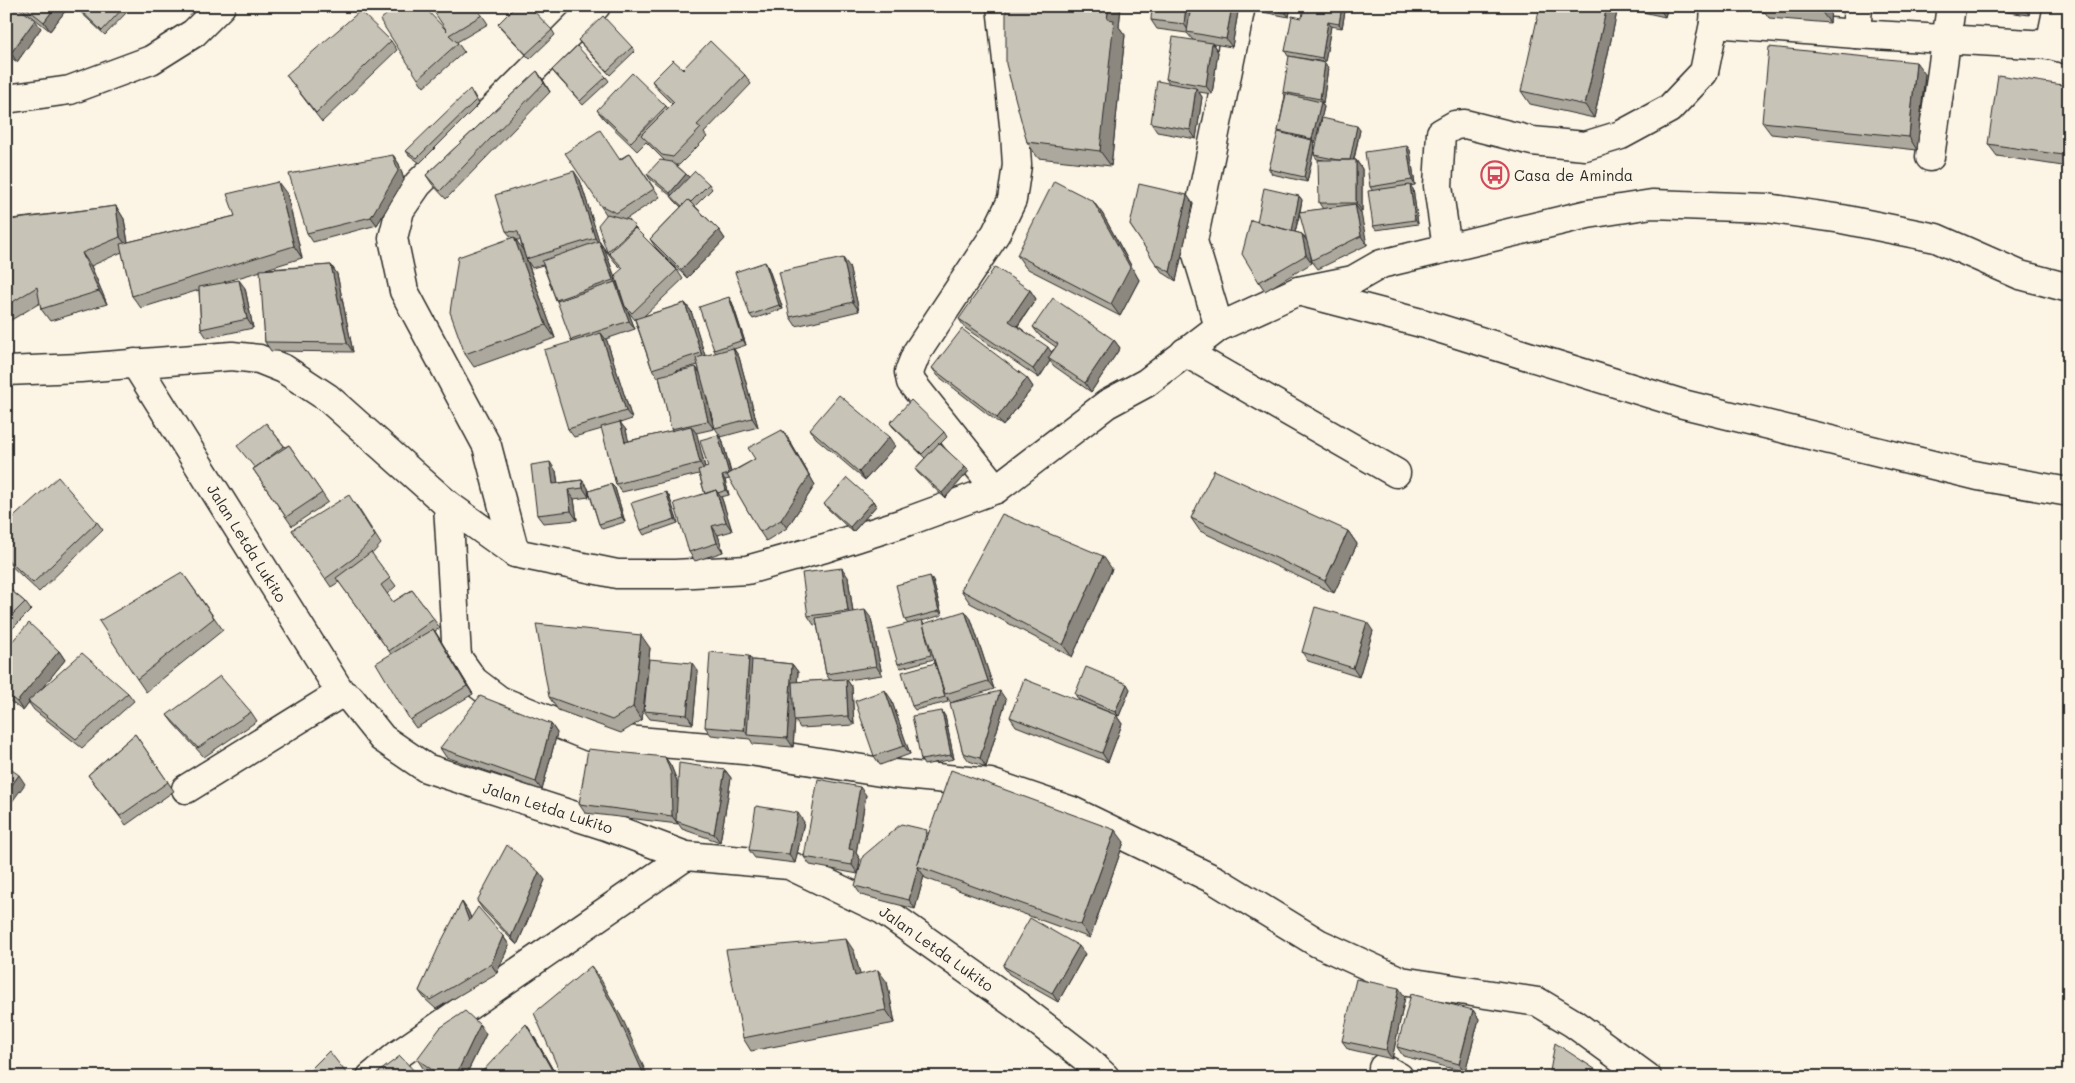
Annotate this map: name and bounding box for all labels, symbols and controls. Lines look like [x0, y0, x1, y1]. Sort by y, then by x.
bus stop icon: Casa de Aminda [1480, 160, 1510, 190]
place label: Casa de Aminda [1514, 165, 1633, 185]
street label: Jalan Letda Lukito [203, 480, 292, 606]
street label: Jalan Letda Lukito [480, 777, 616, 838]
street label: Jalan Letda Lukito [876, 901, 998, 996]

